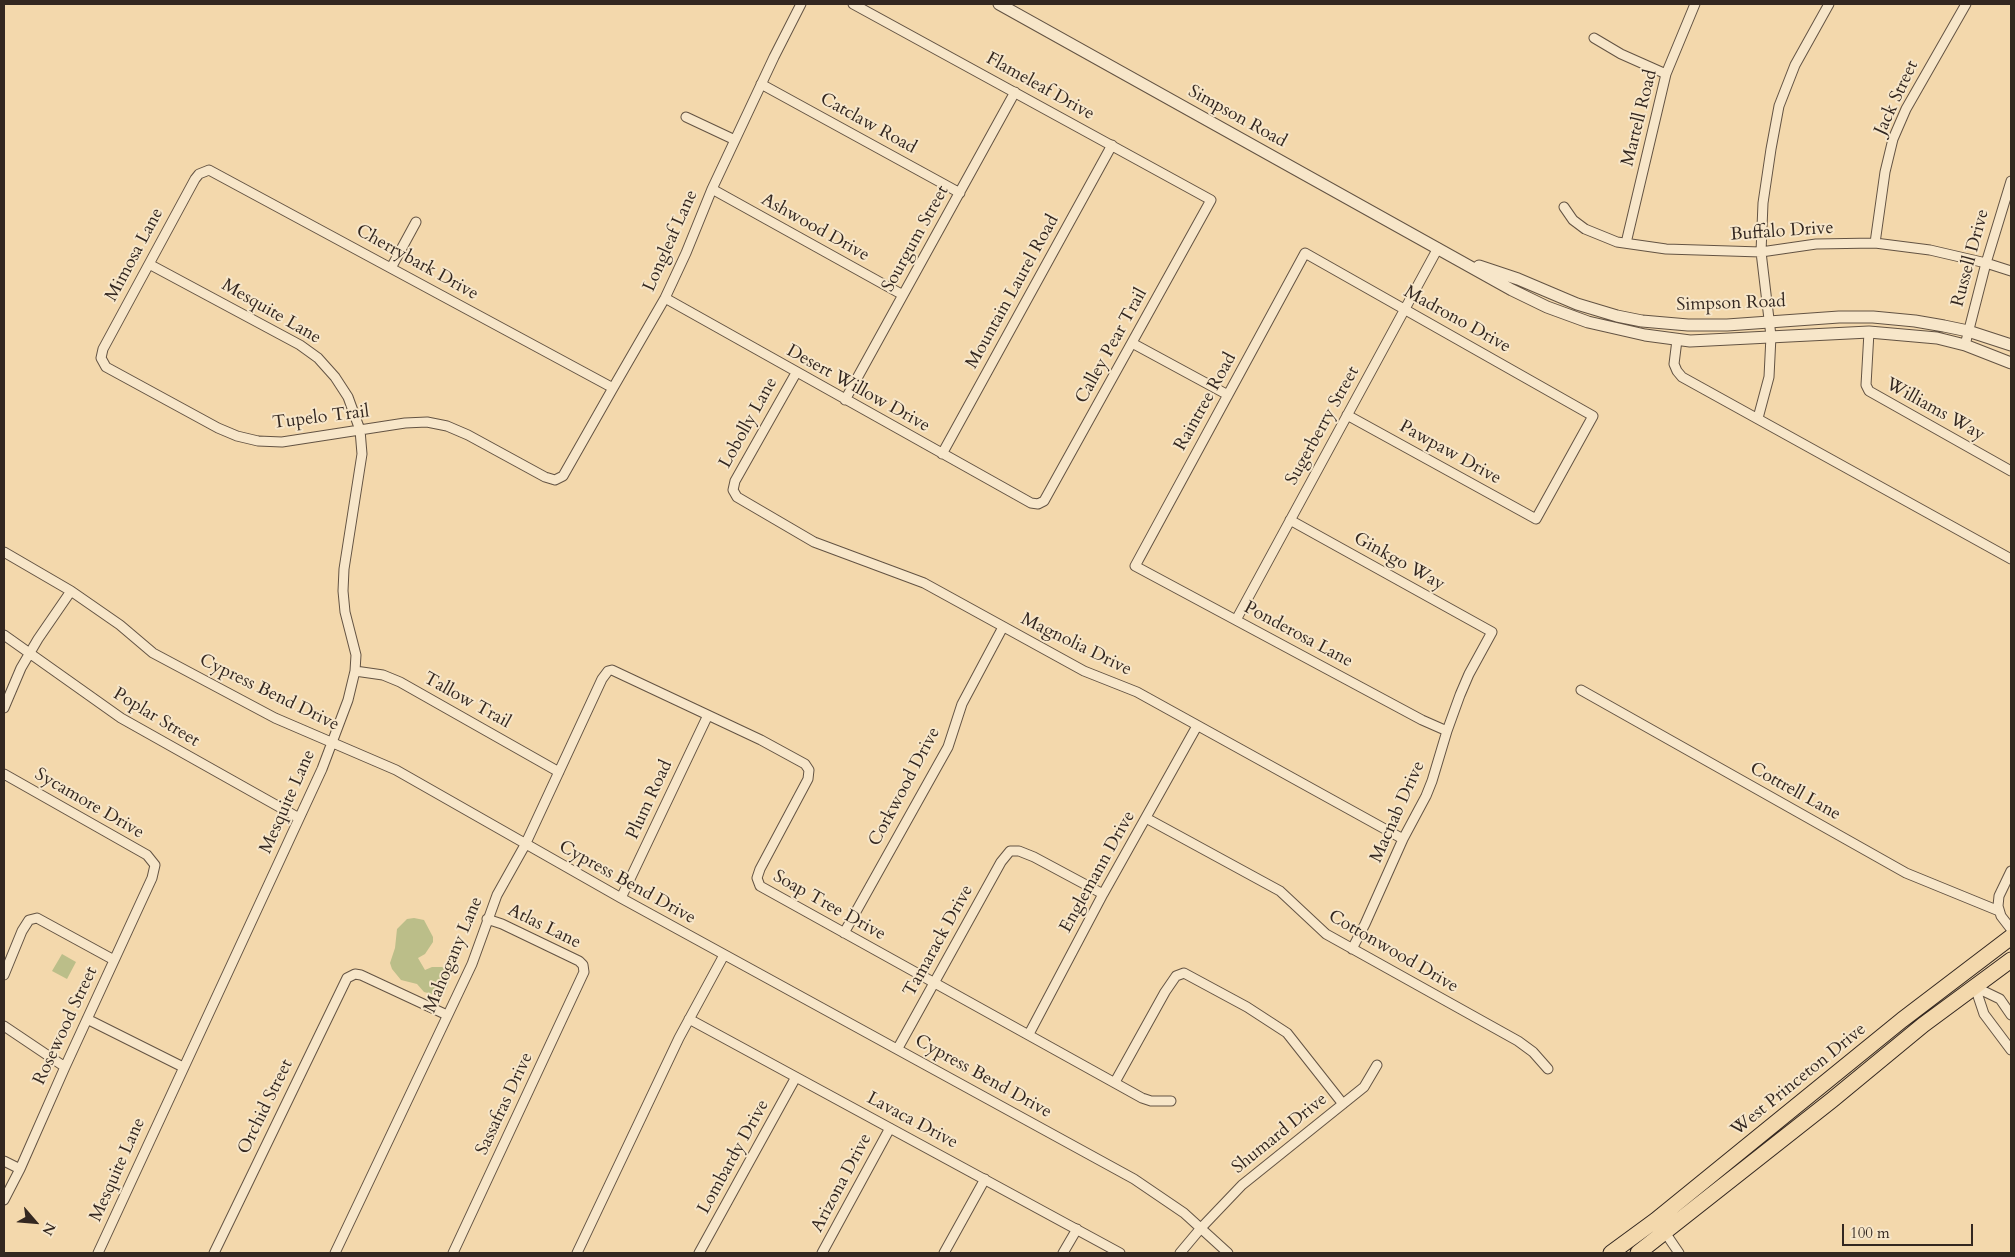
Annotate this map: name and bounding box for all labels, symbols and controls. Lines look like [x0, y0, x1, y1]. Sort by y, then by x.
street label: Flameleaf Drive [982, 48, 1098, 126]
street label: Jack Street [1870, 57, 1924, 139]
street label: Martell Road [1618, 67, 1662, 169]
street label: Simpson Road [1184, 81, 1290, 153]
street label: Catclaw Road [816, 89, 920, 159]
street label: Sourgum Street [878, 182, 954, 296]
street label: Longleaf Lane [639, 187, 703, 295]
street label: Ashwood Drive [757, 189, 873, 267]
street label: Mimosa Lane [101, 205, 169, 305]
street label: Russell Drive [1948, 207, 1994, 309]
street label: Mountain Laurel Road [962, 211, 1064, 373]
street label: Buffalo Drive [1730, 218, 1834, 246]
street label: Cherrybark Drive [352, 220, 482, 306]
street label: Mesquite Lane [217, 275, 325, 349]
street label: Madrono Drive [1400, 282, 1514, 358]
street label: Calley Pear Trail [1071, 285, 1153, 407]
street label: Simpson Road [1676, 291, 1786, 317]
street label: Desert Willow Drive [782, 341, 934, 437]
street label: Raintree Road [1170, 349, 1242, 455]
street label: Sugerberry Street [1281, 363, 1365, 489]
street label: Lobolly Lane [715, 374, 783, 472]
street label: Williams Way [1882, 374, 1988, 446]
street label: Tupelo Trail [271, 401, 371, 435]
street label: Pawpaw Drive [1395, 416, 1505, 490]
street label: Ginkgo Way [1350, 528, 1448, 596]
street label: Ponderosa Lane [1240, 597, 1356, 673]
street label: Magnolia Drive [1017, 609, 1135, 681]
street label: Cypress Bend Drive [195, 650, 343, 736]
street label: Tallow Trail [420, 668, 514, 734]
street label: Poplar Street [109, 684, 203, 752]
street label: Corkwood Drive [865, 724, 945, 850]
street label: Mesquite Lane [255, 747, 321, 857]
street label: Plum Road [622, 757, 678, 843]
street label: Macnab Drive [1366, 758, 1430, 866]
street label: Cottrell Lane [1746, 758, 1844, 826]
street label: Sycamore Drive [31, 764, 147, 844]
street label: Englemann Drive [1056, 807, 1140, 937]
street label: Cypress Bend Drive [555, 836, 699, 930]
street label: Soap Tree Drive [769, 866, 889, 946]
street label: Tamarack Drive [899, 881, 979, 1001]
street label: Mahogany Lane [420, 894, 488, 1016]
street label: Atlas Lane [504, 900, 584, 954]
street label: Cottonwood Drive [1324, 906, 1462, 998]
street label: Rosewood Street [29, 963, 103, 1089]
street label: West Princeton Drive [1727, 1019, 1871, 1141]
street label: Cypress Bend Drive [911, 1030, 1055, 1124]
street label: Sassafras Drive [472, 1049, 538, 1159]
street label: Orchid Street [234, 1056, 298, 1158]
street label: Lavaca Drive [863, 1088, 961, 1154]
street label: Shumard Drive [1228, 1089, 1332, 1179]
street label: Lombardy Drive [694, 1096, 774, 1218]
street label: Mesquite Lane [85, 1115, 151, 1225]
street label: Arizona Drive [807, 1130, 877, 1236]
north arrow [10, 1197, 60, 1247]
scale bar [1845, 1214, 1976, 1246]
text: N [38, 1219, 60, 1239]
text: 100 m [1850, 1223, 1890, 1243]

